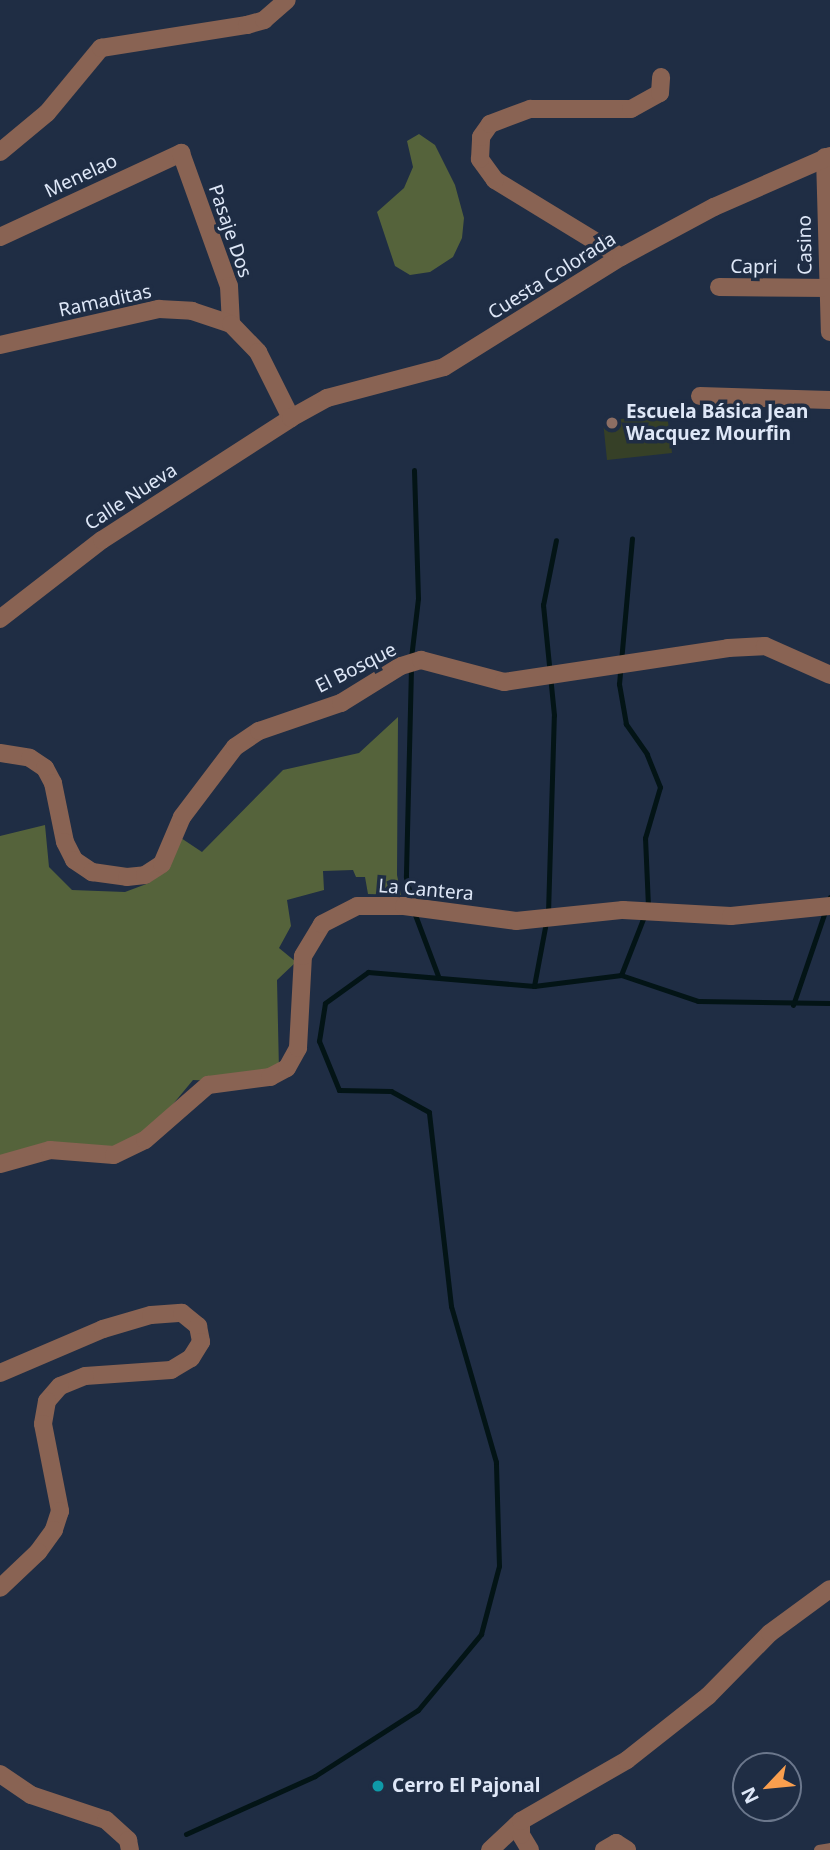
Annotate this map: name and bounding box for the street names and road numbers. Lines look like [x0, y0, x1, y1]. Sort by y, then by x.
street label: Menelao [41, 149, 121, 203]
street label: Pasaje Dos [203, 181, 257, 281]
street label: Casino [793, 215, 817, 275]
street label: Cuesta Colorada [484, 228, 620, 324]
street label: Capri [730, 255, 778, 279]
street label: Ramaditas [57, 280, 153, 322]
street label: Calle Nueva [81, 459, 181, 535]
street label: El Bosque [312, 638, 400, 698]
street label: La Cantera [377, 874, 475, 906]

